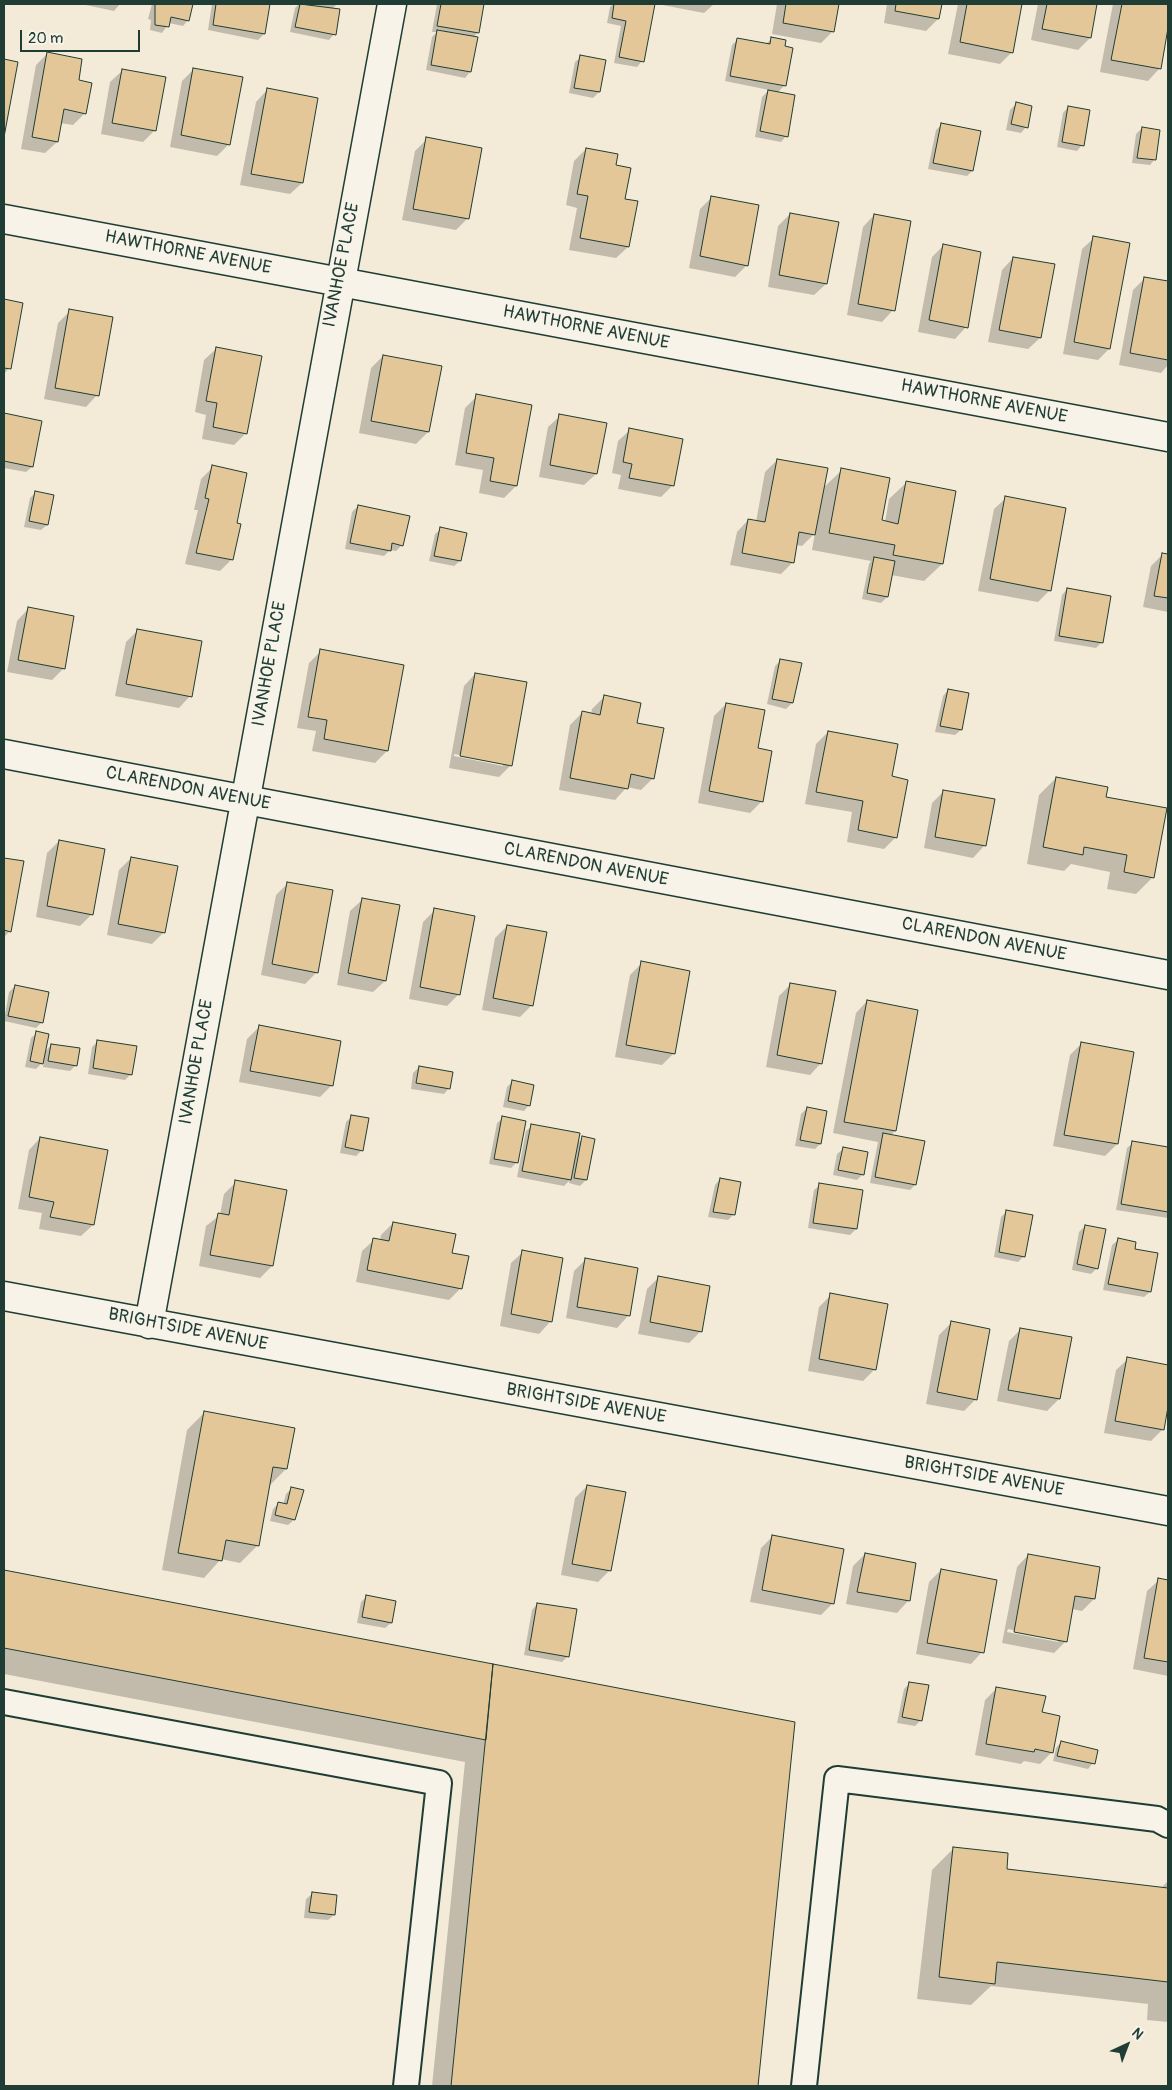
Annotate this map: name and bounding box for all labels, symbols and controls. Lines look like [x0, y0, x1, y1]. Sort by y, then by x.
scale bar [22, 20, 142, 52]
text: 20 m [28, 29, 63, 48]
street label: IVANHOE PLACE [319, 201, 365, 329]
street label: HAWTHORNE AVENUE [103, 226, 273, 280]
street label: HAWTHORNE AVENUE [501, 301, 671, 355]
street label: HAWTHORNE AVENUE [899, 375, 1069, 429]
street label: IVANHOE PLACE [248, 600, 292, 728]
street label: CLARENDON AVENUE [104, 762, 272, 816]
street label: CLARENDON AVENUE [502, 838, 670, 892]
street label: CLARENDON AVENUE [900, 913, 1068, 967]
street label: IVANHOE PLACE [175, 998, 219, 1126]
street label: BRIGHTSIDE AVENUE [106, 1304, 270, 1356]
street label: BRIGHTSIDE AVENUE [504, 1379, 668, 1429]
street label: BRIGHTSIDE AVENUE [902, 1452, 1066, 1502]
north arrow [1102, 2020, 1152, 2070]
text: N [1128, 2024, 1147, 2043]

